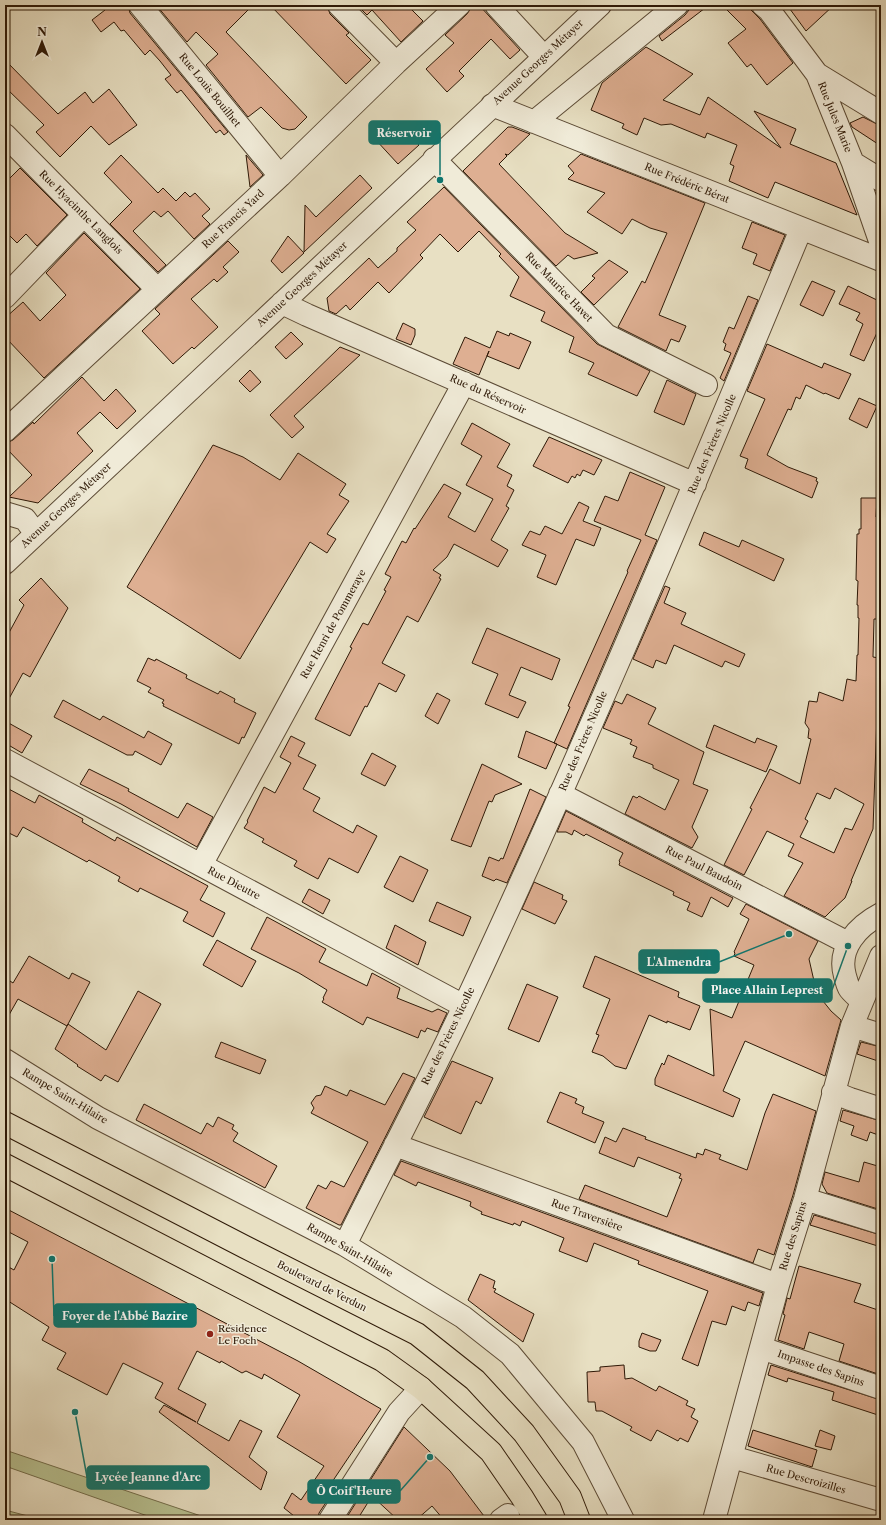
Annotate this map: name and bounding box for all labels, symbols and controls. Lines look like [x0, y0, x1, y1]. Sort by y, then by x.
street label: Avenue Georges Métayer [489, 16, 587, 108]
north arrow [22, 22, 62, 62]
text: N [37, 25, 47, 39]
street label: Rue Louis Bouilhet [176, 50, 244, 130]
street label: Rue Jules Marie [815, 80, 855, 155]
callout: Réservoir [369, 121, 440, 144]
text: Réservoir [377, 126, 432, 140]
street label: Rue Frédéric Bérat [643, 160, 732, 206]
street label: Rue Hyacinthe Langlois [36, 167, 126, 257]
street label: Rue Francis Yard [199, 187, 267, 251]
street label: Avenue Georges Métayer [253, 238, 351, 330]
street label: Rue Maurice Havet [522, 249, 596, 325]
street label: Rue du Réservoir [448, 371, 529, 417]
street label: Rue des Frères Nicolle [685, 392, 739, 496]
street label: Avenue Georges Métayer [17, 459, 115, 551]
street label: Rue Henri de Pommeraye [297, 567, 369, 681]
street label: Rue des Frères Nicolle [556, 689, 610, 793]
street label: Rue Paul Baudoin [663, 843, 746, 893]
street label: Rue Dieutre [205, 864, 263, 903]
callout: L'Almendra [639, 950, 719, 973]
text: L'Almendra [647, 955, 712, 969]
callout: Place Allain Leprest [703, 979, 832, 1002]
text: Place Allain Leprest [711, 983, 824, 997]
street label: Rue des Frères Nicolle [419, 985, 478, 1087]
street label: Rampe Saint-Hilaire [20, 1065, 110, 1127]
street label: Rue Traversière [549, 1196, 625, 1234]
street label: Rue des Sapins [776, 1200, 810, 1272]
street label: Rampe Saint-Hilaire [305, 1220, 396, 1280]
street label: Boulevard de Verdun [275, 1258, 370, 1315]
callout: Foyer de l'Abbé Bazire [54, 1304, 196, 1327]
text: Foyer de l'Abbé Bazire [62, 1309, 188, 1323]
place label: Résidence Le Foch [218, 1322, 267, 1347]
marker: Résidence Le Foch [205, 1329, 215, 1339]
street label: Impasse des Sapins [776, 1347, 866, 1389]
street label: Rue Descroizilles [765, 1461, 847, 1497]
callout: Lycée Jeanne d'Arc [87, 1466, 209, 1489]
text: Lycée Jeanne d'Arc [95, 1470, 201, 1484]
callout: Ô Coif'Heure [308, 1480, 400, 1503]
text: Ô Coif'Heure [316, 1484, 392, 1498]

